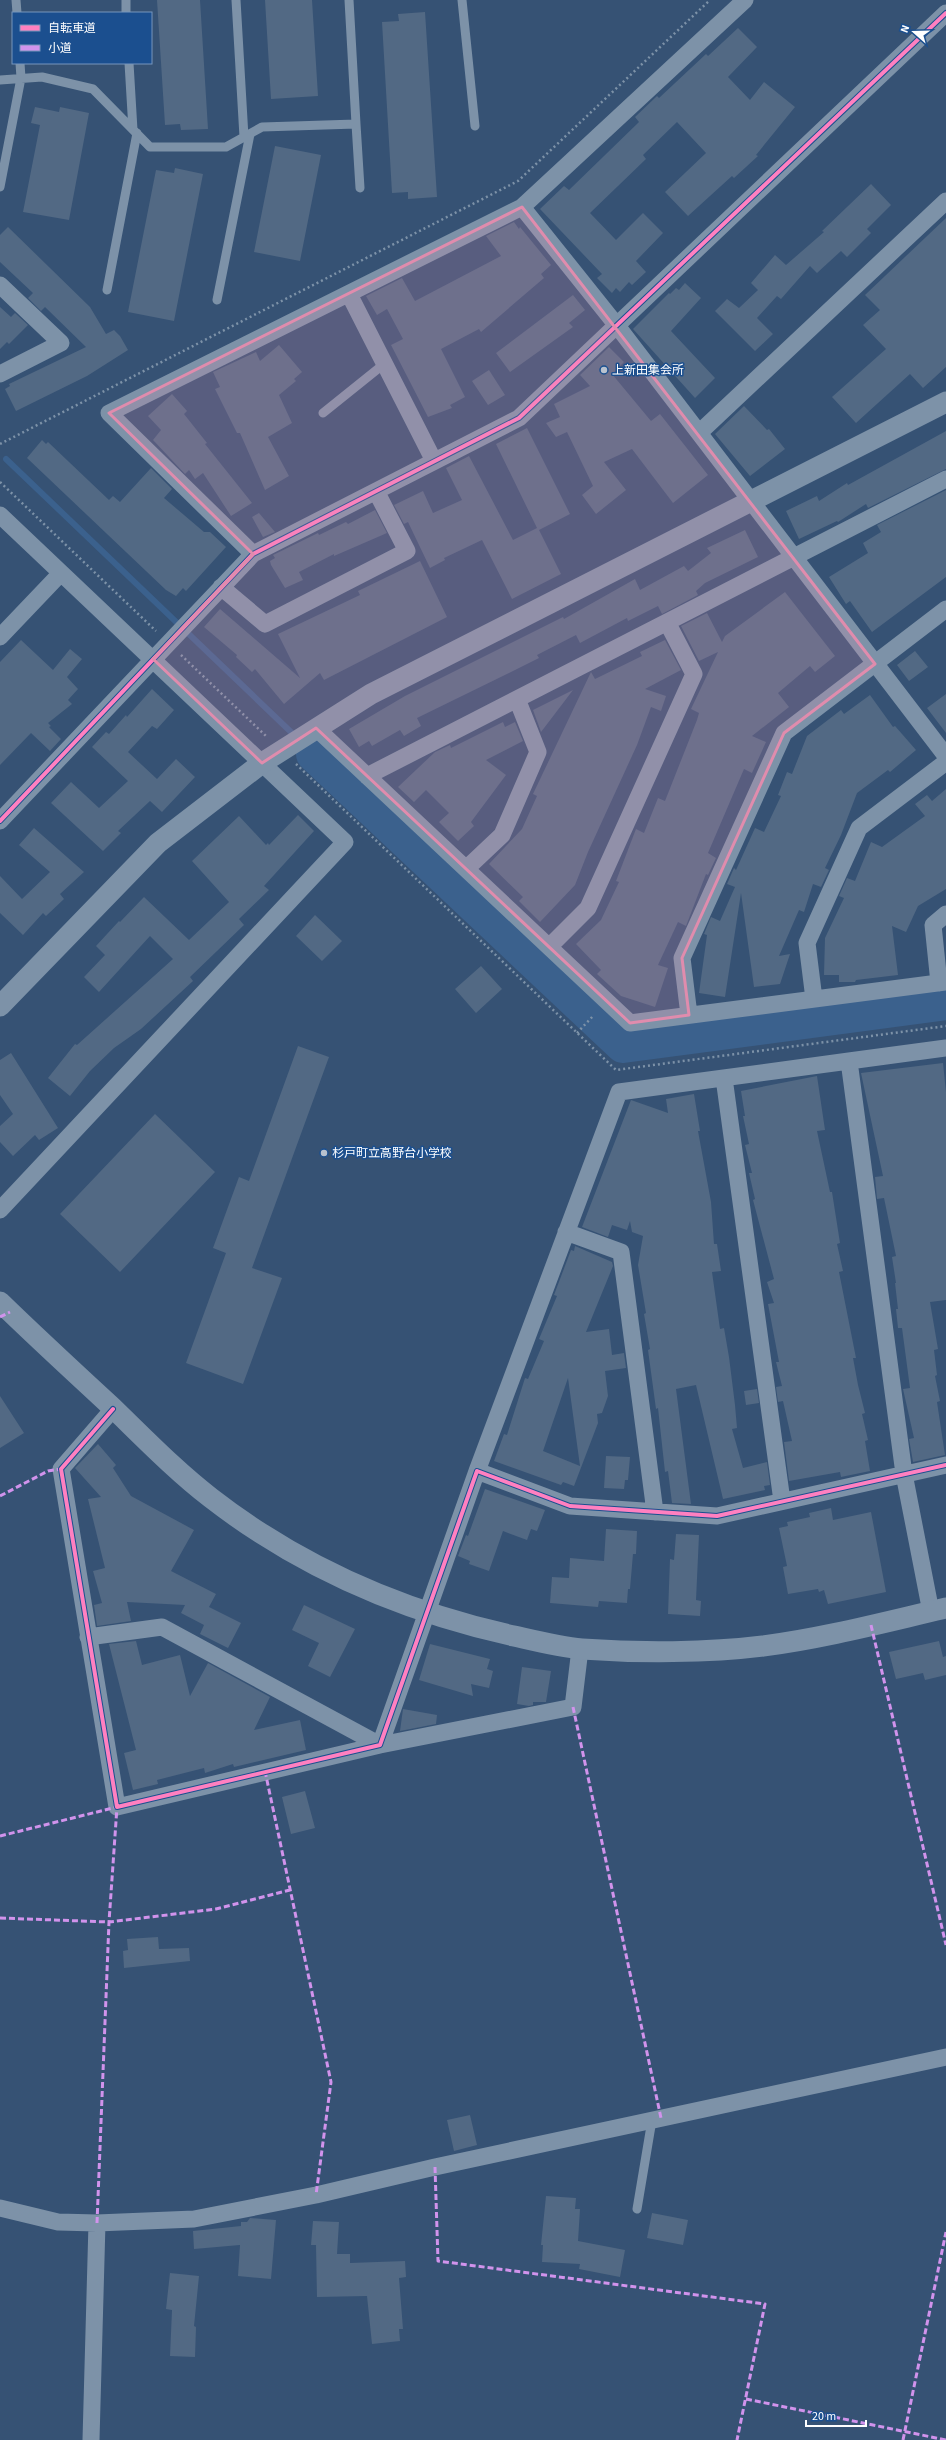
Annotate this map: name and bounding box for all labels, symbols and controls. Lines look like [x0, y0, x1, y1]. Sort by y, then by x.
legend [12, 12, 152, 64]
north arrow [894, 12, 934, 52]
text: 自転車道 [48, 20, 96, 37]
text: N [897, 23, 913, 35]
text: 小道 [48, 40, 72, 57]
place label: 上新田集会所 [612, 362, 684, 379]
marker: 上新田集会所 [599, 365, 609, 375]
place label: 杉戸町立高野台小学校 [332, 1145, 452, 1162]
marker: 杉戸町立高野台小学校 [319, 1148, 329, 1158]
scale bar [806, 2402, 866, 2428]
text: 20 m [812, 2408, 836, 2425]

